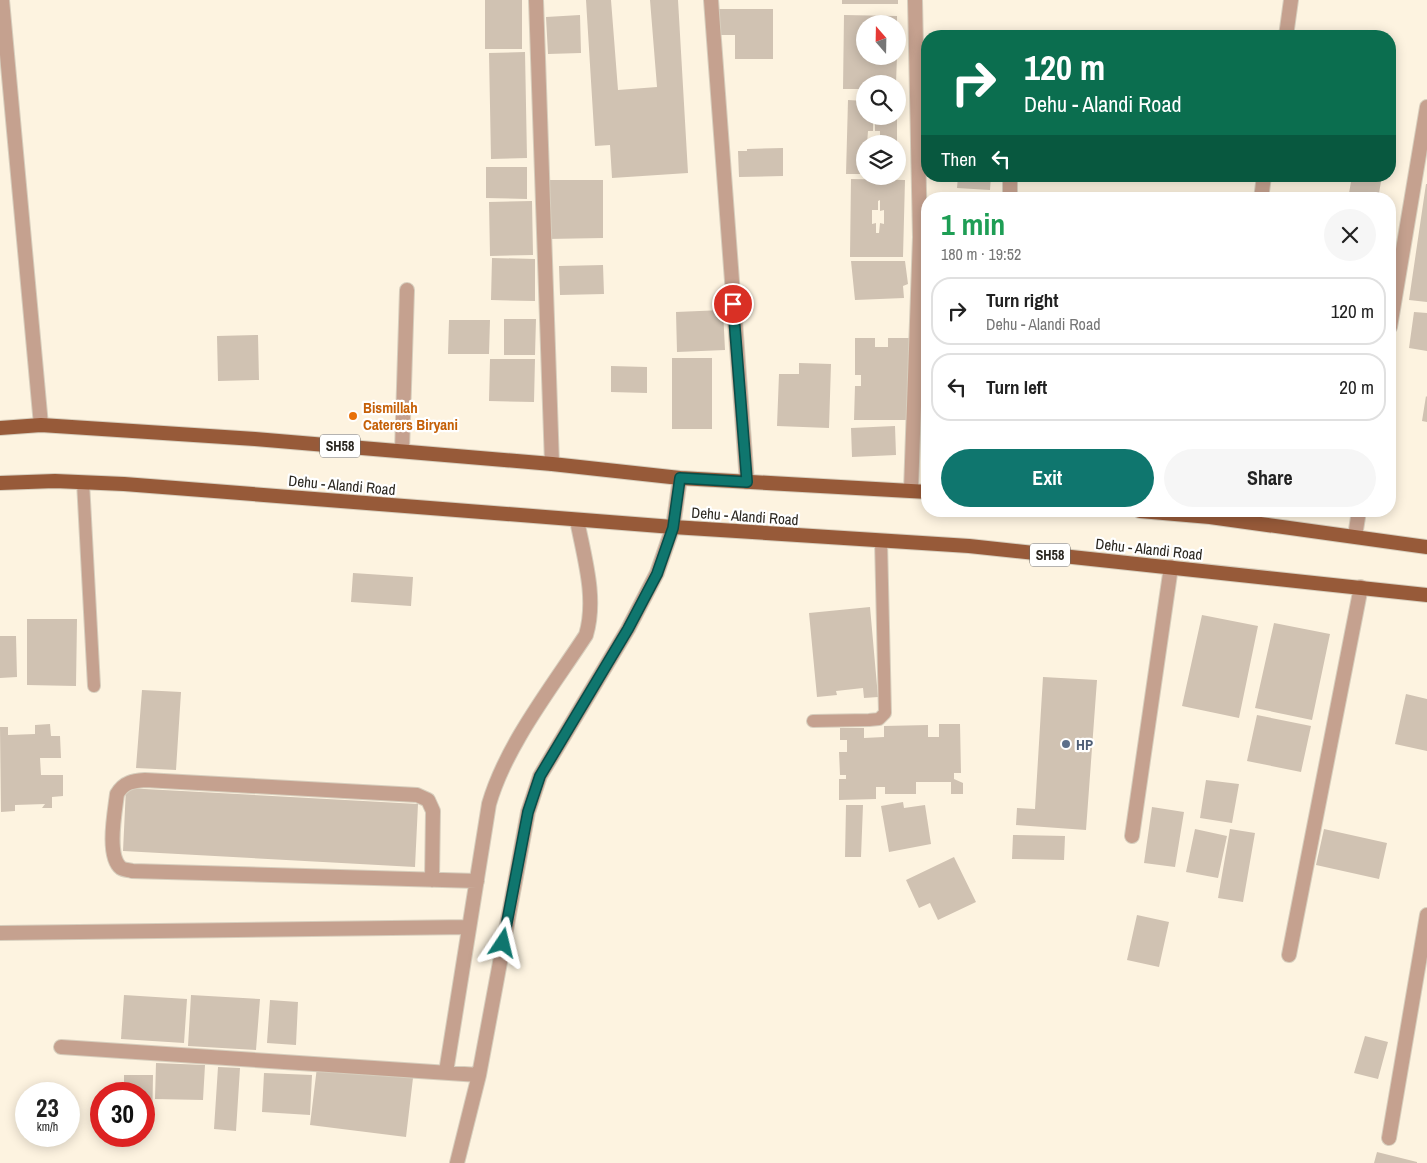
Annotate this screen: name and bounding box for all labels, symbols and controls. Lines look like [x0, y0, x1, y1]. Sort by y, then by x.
north arrow [856, 15, 906, 65]
map controls [856, 15, 906, 185]
text: 120 m [1024, 44, 1105, 91]
icon: right [941, 50, 1006, 115]
button: search [856, 75, 906, 125]
text: Dehu - Alandi Road [1024, 89, 1181, 119]
button: layers [856, 135, 906, 185]
icon: left [987, 145, 1015, 173]
text: Then [941, 146, 977, 172]
text: 1 min [941, 204, 1005, 244]
button: close [1324, 209, 1376, 261]
text: 180 m · 19:52 [941, 243, 1021, 265]
pin [712, 283, 754, 325]
text: Turn right [986, 287, 1058, 313]
icon: arrive [719, 290, 747, 318]
icon: right [943, 297, 971, 325]
text: 120 m [1331, 298, 1374, 324]
text: Dehu - Alandi Road [986, 313, 1101, 335]
icon: left [943, 373, 971, 401]
text: Turn left [986, 374, 1047, 400]
text: 20 m [1339, 374, 1374, 400]
place label: Bismillah Caterers Biryani [363, 397, 458, 435]
marker: Bismillah Caterers Biryani [347, 410, 359, 422]
road number: SH58 [320, 434, 360, 458]
button: Exit [941, 449, 1154, 507]
button: Share [1164, 449, 1376, 507]
street label: Dehu - Alandi Road [288, 470, 396, 500]
street label: Dehu - Alandi Road [691, 502, 799, 530]
street label: Dehu - Alandi Road [1095, 533, 1203, 565]
road number: SH58 [1030, 544, 1070, 566]
place label: HP [1076, 734, 1093, 755]
marker: HP [1060, 738, 1072, 750]
position arrow [476, 916, 528, 968]
speed limit sign: 30 [90, 1082, 155, 1147]
text: 23 [36, 1091, 59, 1125]
text: km/h [37, 1119, 58, 1135]

